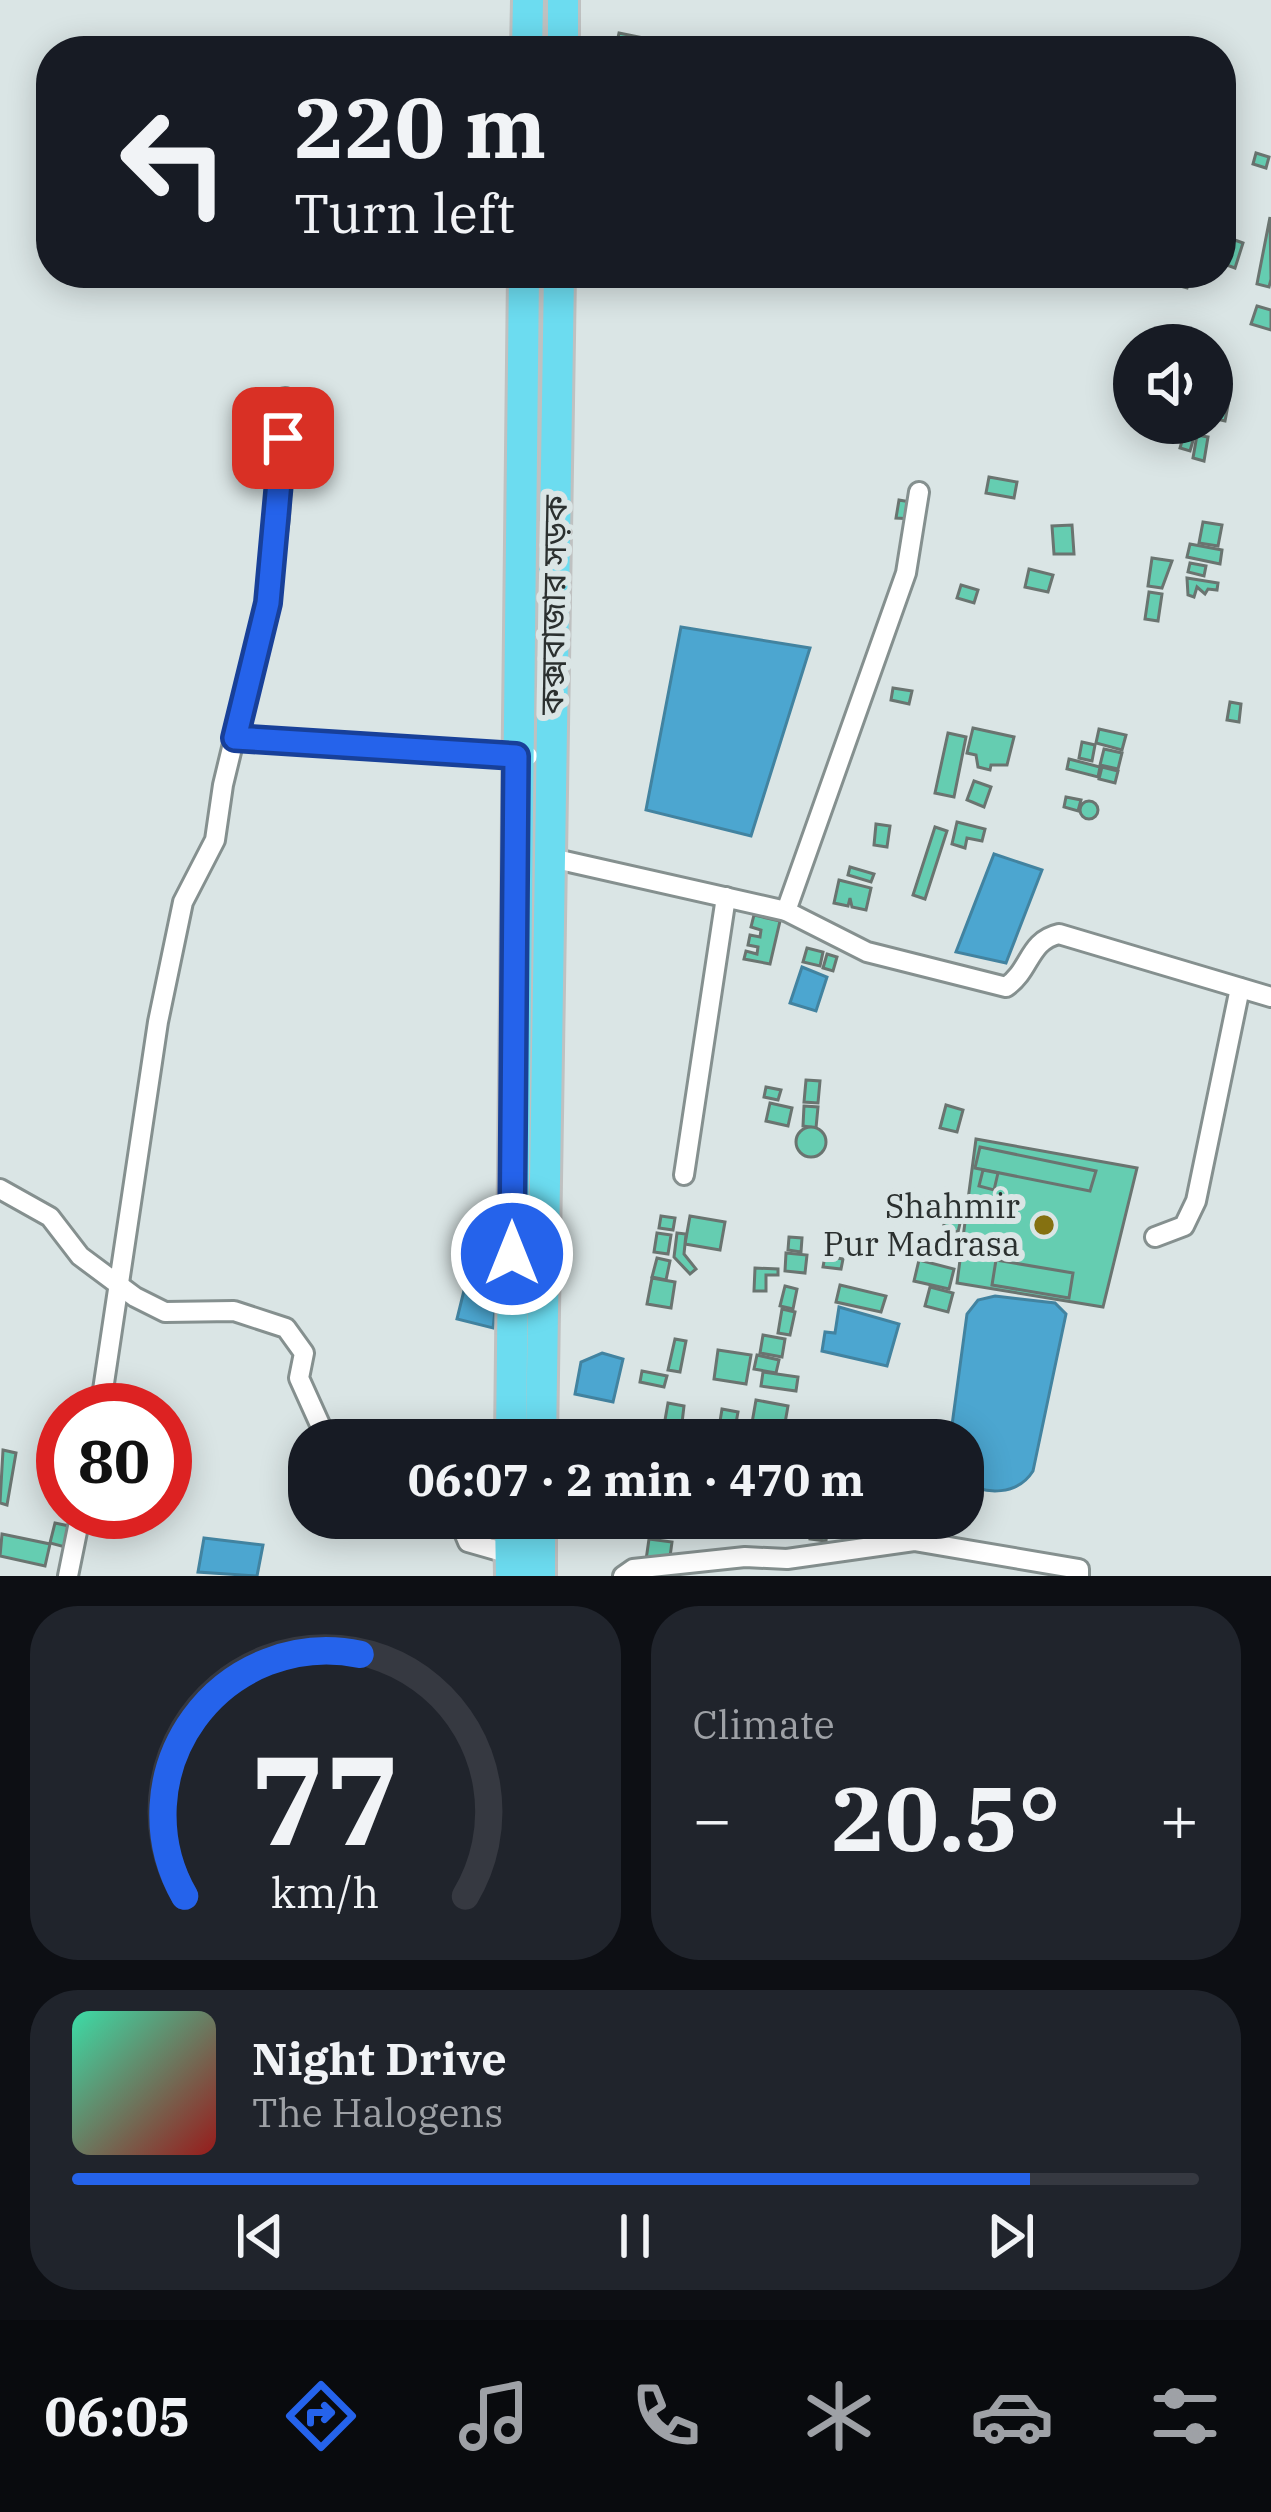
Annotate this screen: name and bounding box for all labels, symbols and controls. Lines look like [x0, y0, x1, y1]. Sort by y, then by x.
text: 220 m [294, 72, 546, 181]
icon: left [96, 84, 252, 240]
text: Turn left [294, 178, 515, 248]
map controls [1113, 324, 1233, 444]
button: sound [1113, 324, 1233, 444]
pin [232, 387, 334, 489]
icon: arrive [250, 405, 316, 471]
street label: কক্সবাজার সড়ক [529, 494, 576, 716]
place label: Shahmir Pur Madrasa [823, 1184, 1020, 1265]
position arrow [449, 1191, 575, 1317]
marker: Shahmir Pur Madrasa [1031, 1212, 1057, 1238]
speed limit sign: 80 [36, 1383, 192, 1539]
text: 06:07 · 2 min · 470 m [408, 1450, 864, 1508]
text: Climate [693, 1699, 835, 1750]
text: 77 [250, 1717, 400, 1879]
text: 20.5° [831, 1759, 1061, 1876]
text: − [693, 1775, 732, 1861]
text: + [1159, 1775, 1199, 1861]
text: km/h [271, 1864, 379, 1920]
text: Night Drive [252, 2029, 507, 2087]
text: The Halogens [252, 2087, 503, 2138]
icon: previous [227, 2203, 293, 2269]
icon: pause [602, 2203, 668, 2269]
icon: next [978, 2203, 1044, 2269]
icon: directions [279, 2374, 363, 2458]
icon: music [452, 2374, 536, 2458]
icon: phone [624, 2374, 708, 2458]
icon: climate [797, 2374, 881, 2458]
icon: car [970, 2374, 1054, 2458]
icon: filters [1143, 2374, 1227, 2458]
text: 06:05 [44, 2381, 190, 2451]

